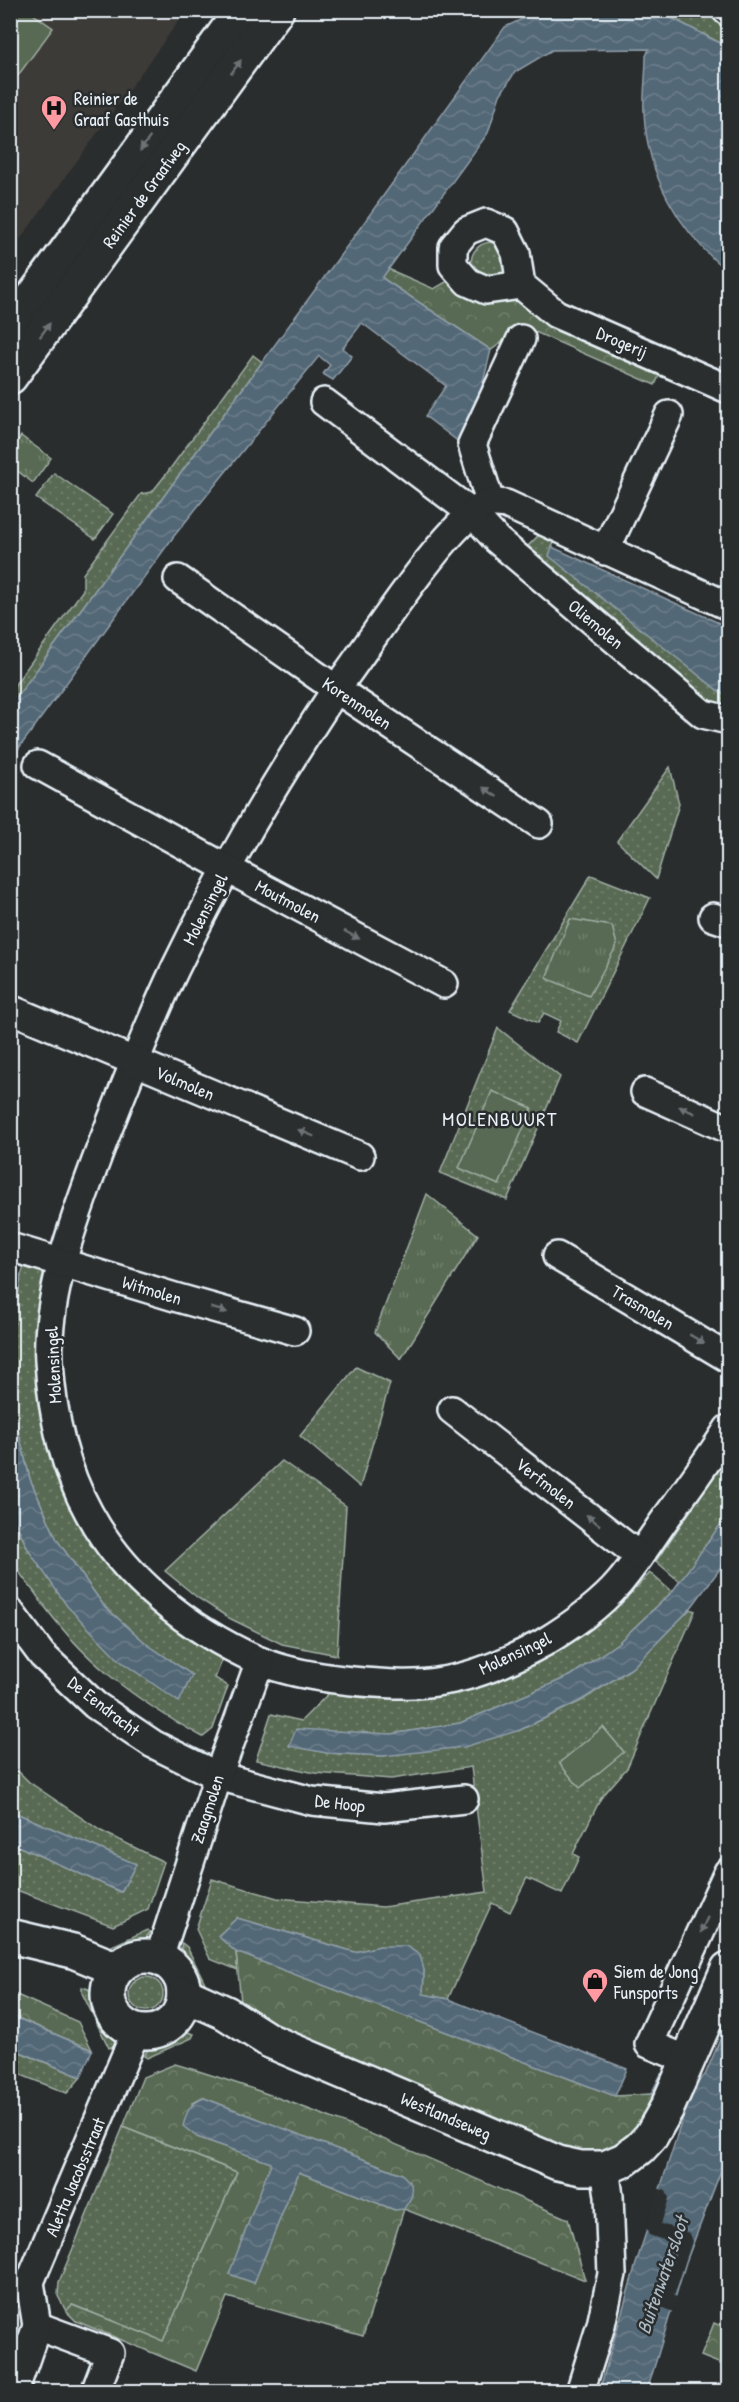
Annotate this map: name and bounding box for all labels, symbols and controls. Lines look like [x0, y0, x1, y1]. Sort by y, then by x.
one-way arrow [230, 59, 242, 75]
place label: Reinier de Graaf Gasthuis [74, 86, 169, 132]
hospital icon: Reinier de Graaf Gasthuis [39, 93, 69, 131]
street label: Reinier de Graafweg [96, 135, 192, 253]
one-way arrow [139, 135, 151, 151]
street label: Drogerij [593, 320, 651, 364]
one-way arrow [39, 322, 51, 338]
street label: Oliemolen [563, 593, 629, 655]
street label: Korenmolen [317, 671, 397, 735]
one-way arrow [482, 786, 498, 797]
street label: Molensingel [176, 869, 234, 949]
street label: Moutmolen [251, 873, 325, 929]
one-way arrow [343, 930, 360, 940]
street label: Volmolen [152, 1059, 218, 1107]
district label: MOLENBUURT [442, 1105, 558, 1132]
one-way arrow [678, 1106, 695, 1115]
one-way arrow [296, 1128, 314, 1138]
street label: Witmolen [119, 1269, 185, 1311]
street label: Trasmolen [607, 1279, 679, 1335]
one-way arrow [210, 1306, 228, 1315]
street label: Molensingel [38, 1326, 68, 1404]
one-way arrow [689, 1334, 705, 1345]
street label: Verfmolen [511, 1452, 581, 1514]
one-way arrow [585, 1514, 600, 1526]
street label: Molensingel [475, 1625, 555, 1681]
street label: De Eendracht [63, 1670, 146, 1742]
street label: Zaagmolen [184, 1771, 230, 1847]
street label: De Hoop [313, 1788, 367, 1819]
one-way arrow [699, 1917, 709, 1935]
place label: Siem de Jong Funsports [613, 1959, 698, 2005]
shop icon: Siem de Jong Funsports [580, 1966, 610, 2004]
street label: Westlandseweg [397, 2086, 495, 2146]
street label: Aletta Jacobsstraat [39, 2113, 112, 2240]
water label: Buitenwatersloot [629, 2210, 696, 2337]

